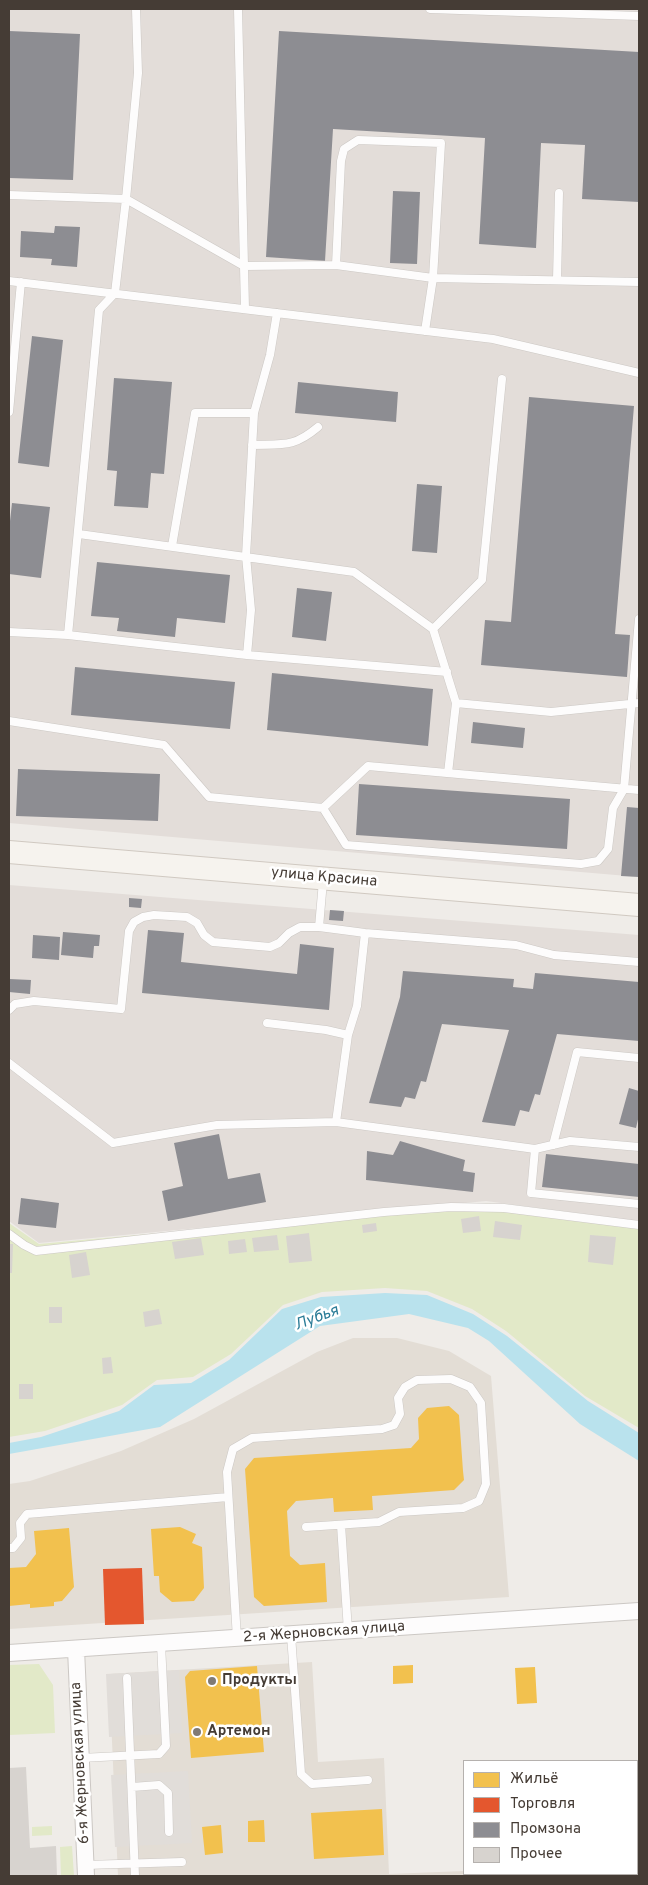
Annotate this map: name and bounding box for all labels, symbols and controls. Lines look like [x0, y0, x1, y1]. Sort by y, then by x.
street label: улица Красина [270, 864, 378, 892]
water label: Лубья [292, 1302, 342, 1336]
street label: 2-я Жерновская улица [242, 1618, 406, 1648]
place label: Продукты [222, 1672, 297, 1690]
marker: Продукты [206, 1675, 218, 1687]
street label: 6-я Жерновская улица [68, 1682, 94, 1844]
place label: Артемон [207, 1723, 271, 1741]
marker: Артемон [191, 1726, 203, 1738]
legend [463, 1760, 638, 1875]
text: Жильё [510, 1770, 558, 1789]
text: Торговля [510, 1795, 575, 1814]
text: Промзона [510, 1820, 581, 1839]
text: Прочее [510, 1845, 562, 1864]

